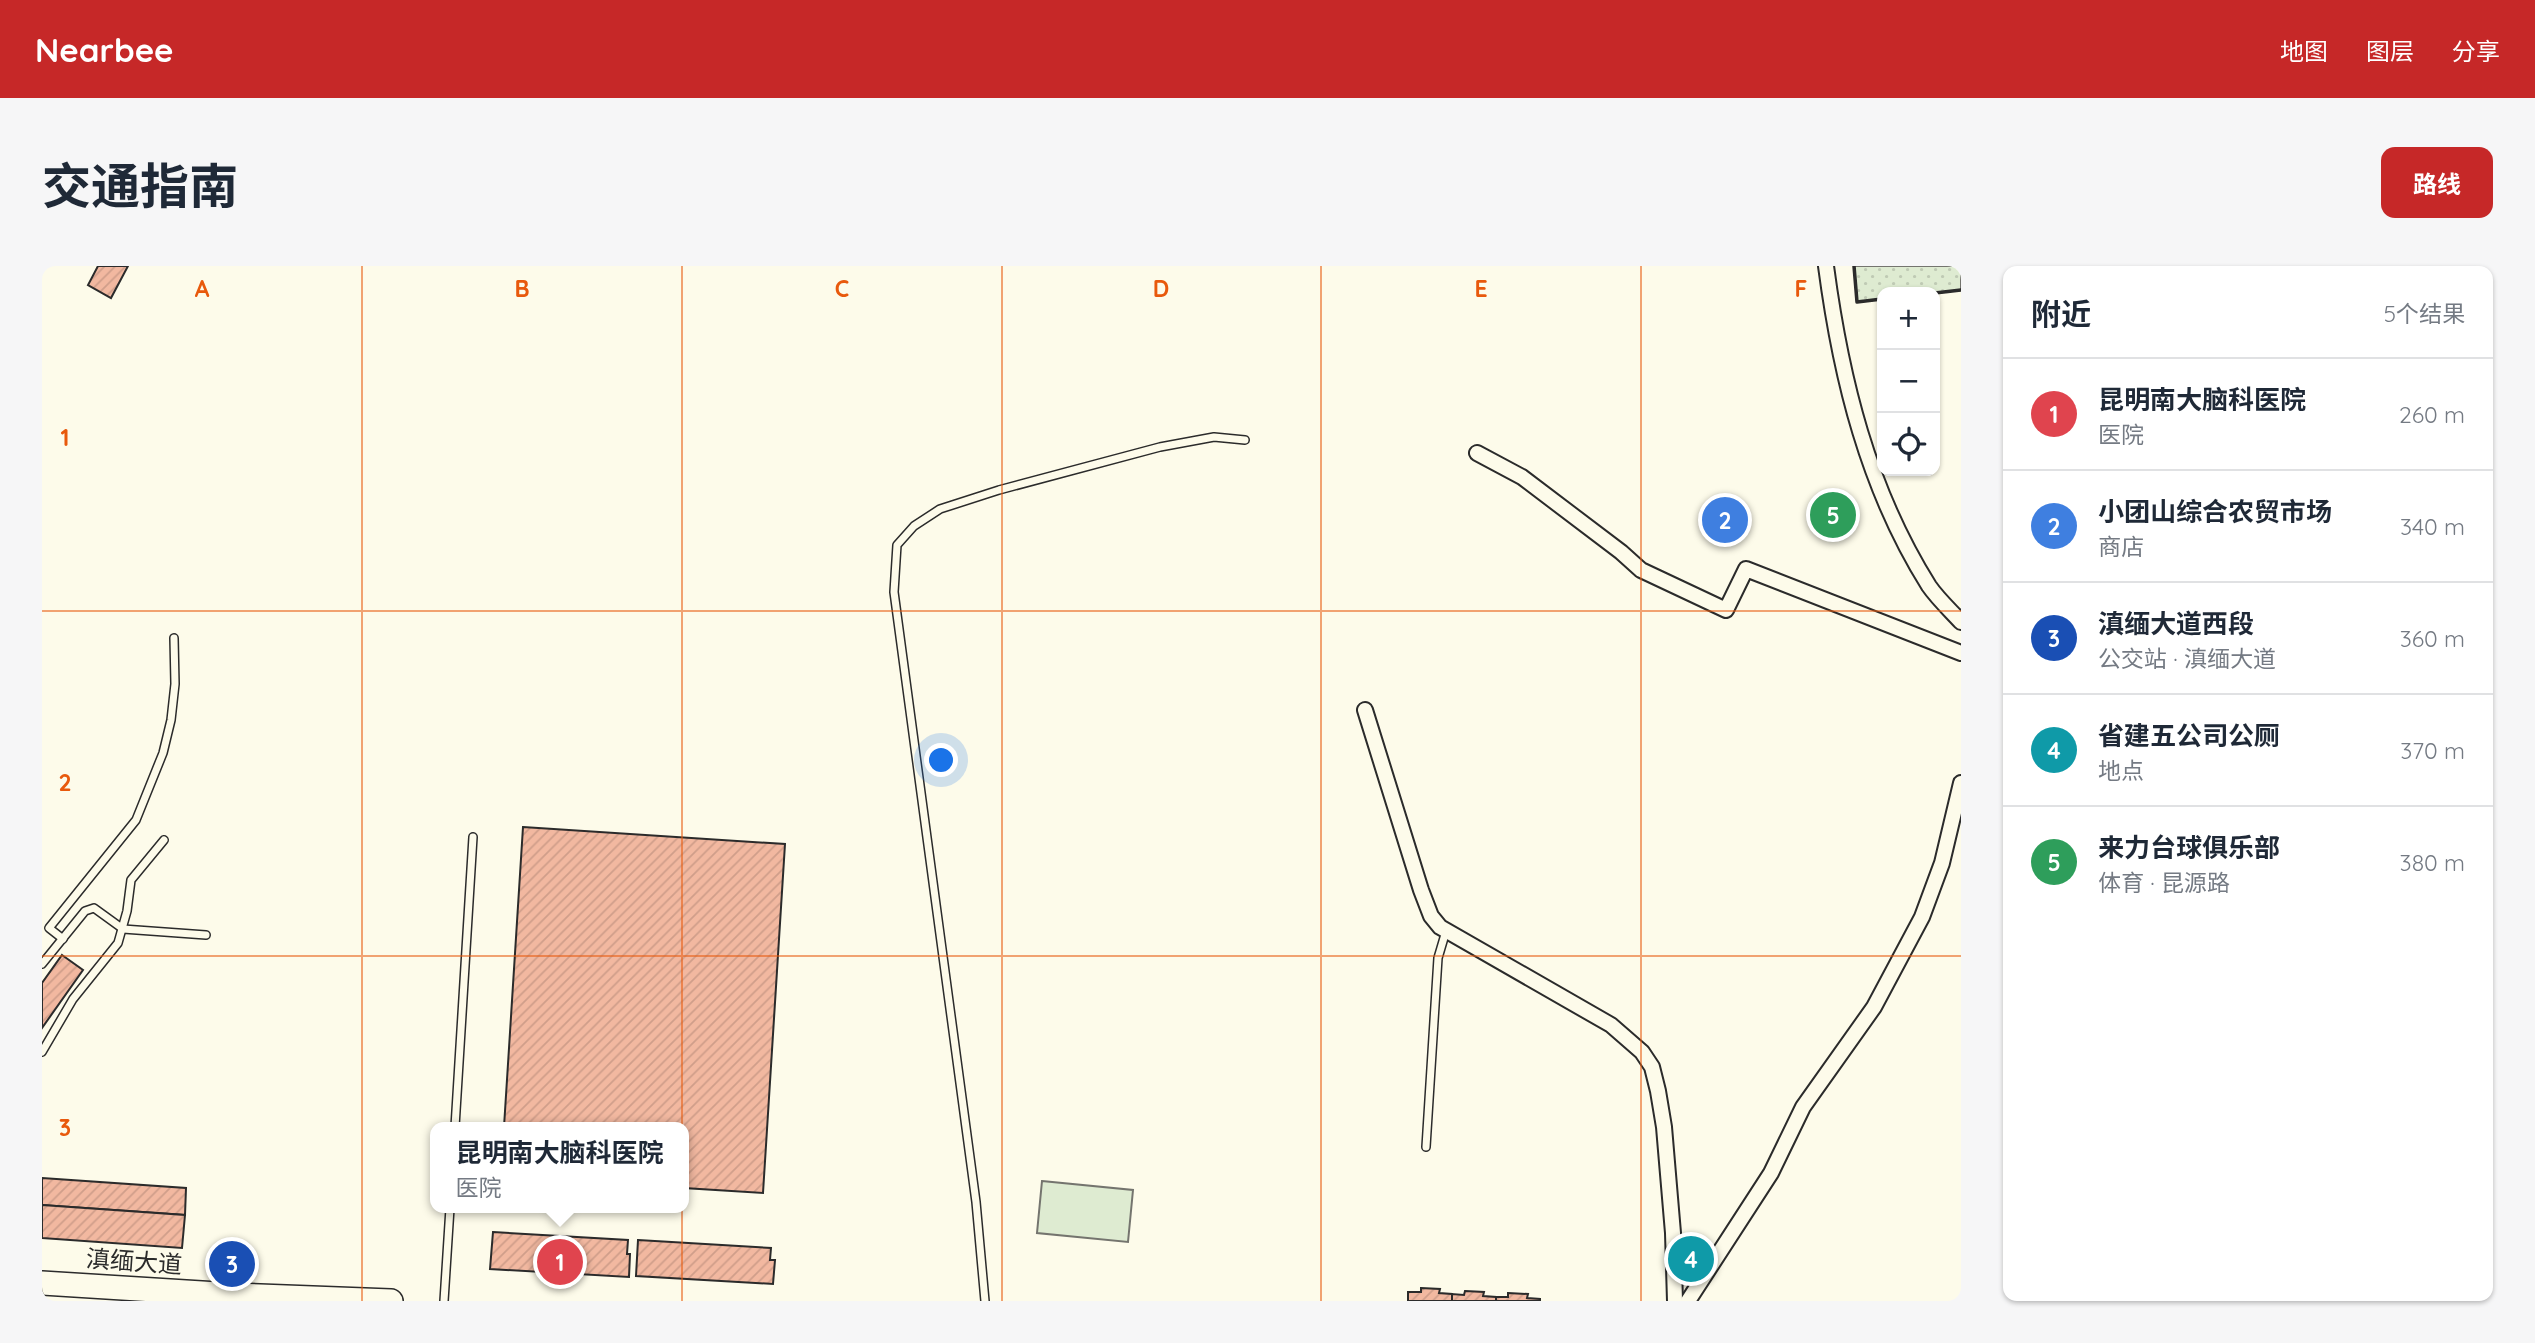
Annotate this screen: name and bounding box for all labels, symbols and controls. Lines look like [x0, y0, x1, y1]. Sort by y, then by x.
text: Nearbee [35, 29, 174, 70]
text: 地图 [2280, 36, 2328, 66]
text: 图层 [2366, 36, 2414, 66]
text: 分享 [2452, 36, 2500, 66]
button: 路线 [2381, 147, 2493, 218]
text: 交通指南 [42, 155, 238, 216]
text: A [195, 274, 210, 303]
text: B [514, 274, 530, 303]
text: C [835, 274, 849, 303]
text: D [1153, 274, 1169, 303]
text: E [1474, 274, 1488, 303]
text: F [1795, 274, 1807, 303]
map controls [1877, 287, 1940, 476]
button: + [1877, 287, 1940, 350]
text: 附近 [2031, 295, 2091, 333]
text: 5个结果 [2383, 299, 2465, 328]
button: − [1877, 350, 1940, 413]
text: 昆明南大脑科医院 [2098, 383, 2306, 416]
text: 1 [2050, 400, 2058, 429]
text: 260 m [2399, 400, 2465, 429]
button: locate [1877, 413, 1940, 476]
text: 医院 [2098, 420, 2144, 449]
text: 1 [61, 423, 69, 452]
pin: 5 [1810, 489, 1856, 541]
pin: 2 [1702, 494, 1748, 546]
text: 小团山综合农贸市场 [2098, 495, 2332, 528]
text: 2 [2047, 512, 2061, 541]
text: 340 m [2400, 512, 2465, 541]
text: 商店 [2098, 532, 2144, 561]
text: 滇缅大道西段 [2098, 607, 2254, 640]
text: 3 [2048, 624, 2060, 653]
text: 360 m [2400, 624, 2465, 653]
text: 公交站 · 滇缅大道 [2098, 644, 2276, 673]
text: 省建五公司公厕 [2098, 719, 2280, 752]
text: 4 [2047, 736, 2061, 765]
text: 370 m [2400, 736, 2465, 765]
your location [924, 743, 958, 777]
text: 地点 [2098, 756, 2144, 785]
text: 2 [58, 768, 72, 797]
text: 来力台球俱乐部 [2098, 831, 2280, 864]
text: 5 [2047, 848, 2061, 877]
text: 380 m [2400, 848, 2465, 877]
text: 体育 · 昆源路 [2098, 868, 2230, 897]
text: 3 [59, 1113, 71, 1142]
popup [430, 1122, 689, 1213]
text: 昆明南大脑科医院 [455, 1136, 664, 1169]
text: 医院 [455, 1173, 501, 1202]
pin: 4 [1668, 1233, 1714, 1285]
pin: 1 [537, 1236, 583, 1288]
pin: 3 [209, 1238, 255, 1290]
street label: 滇缅大道 [85, 1243, 183, 1279]

